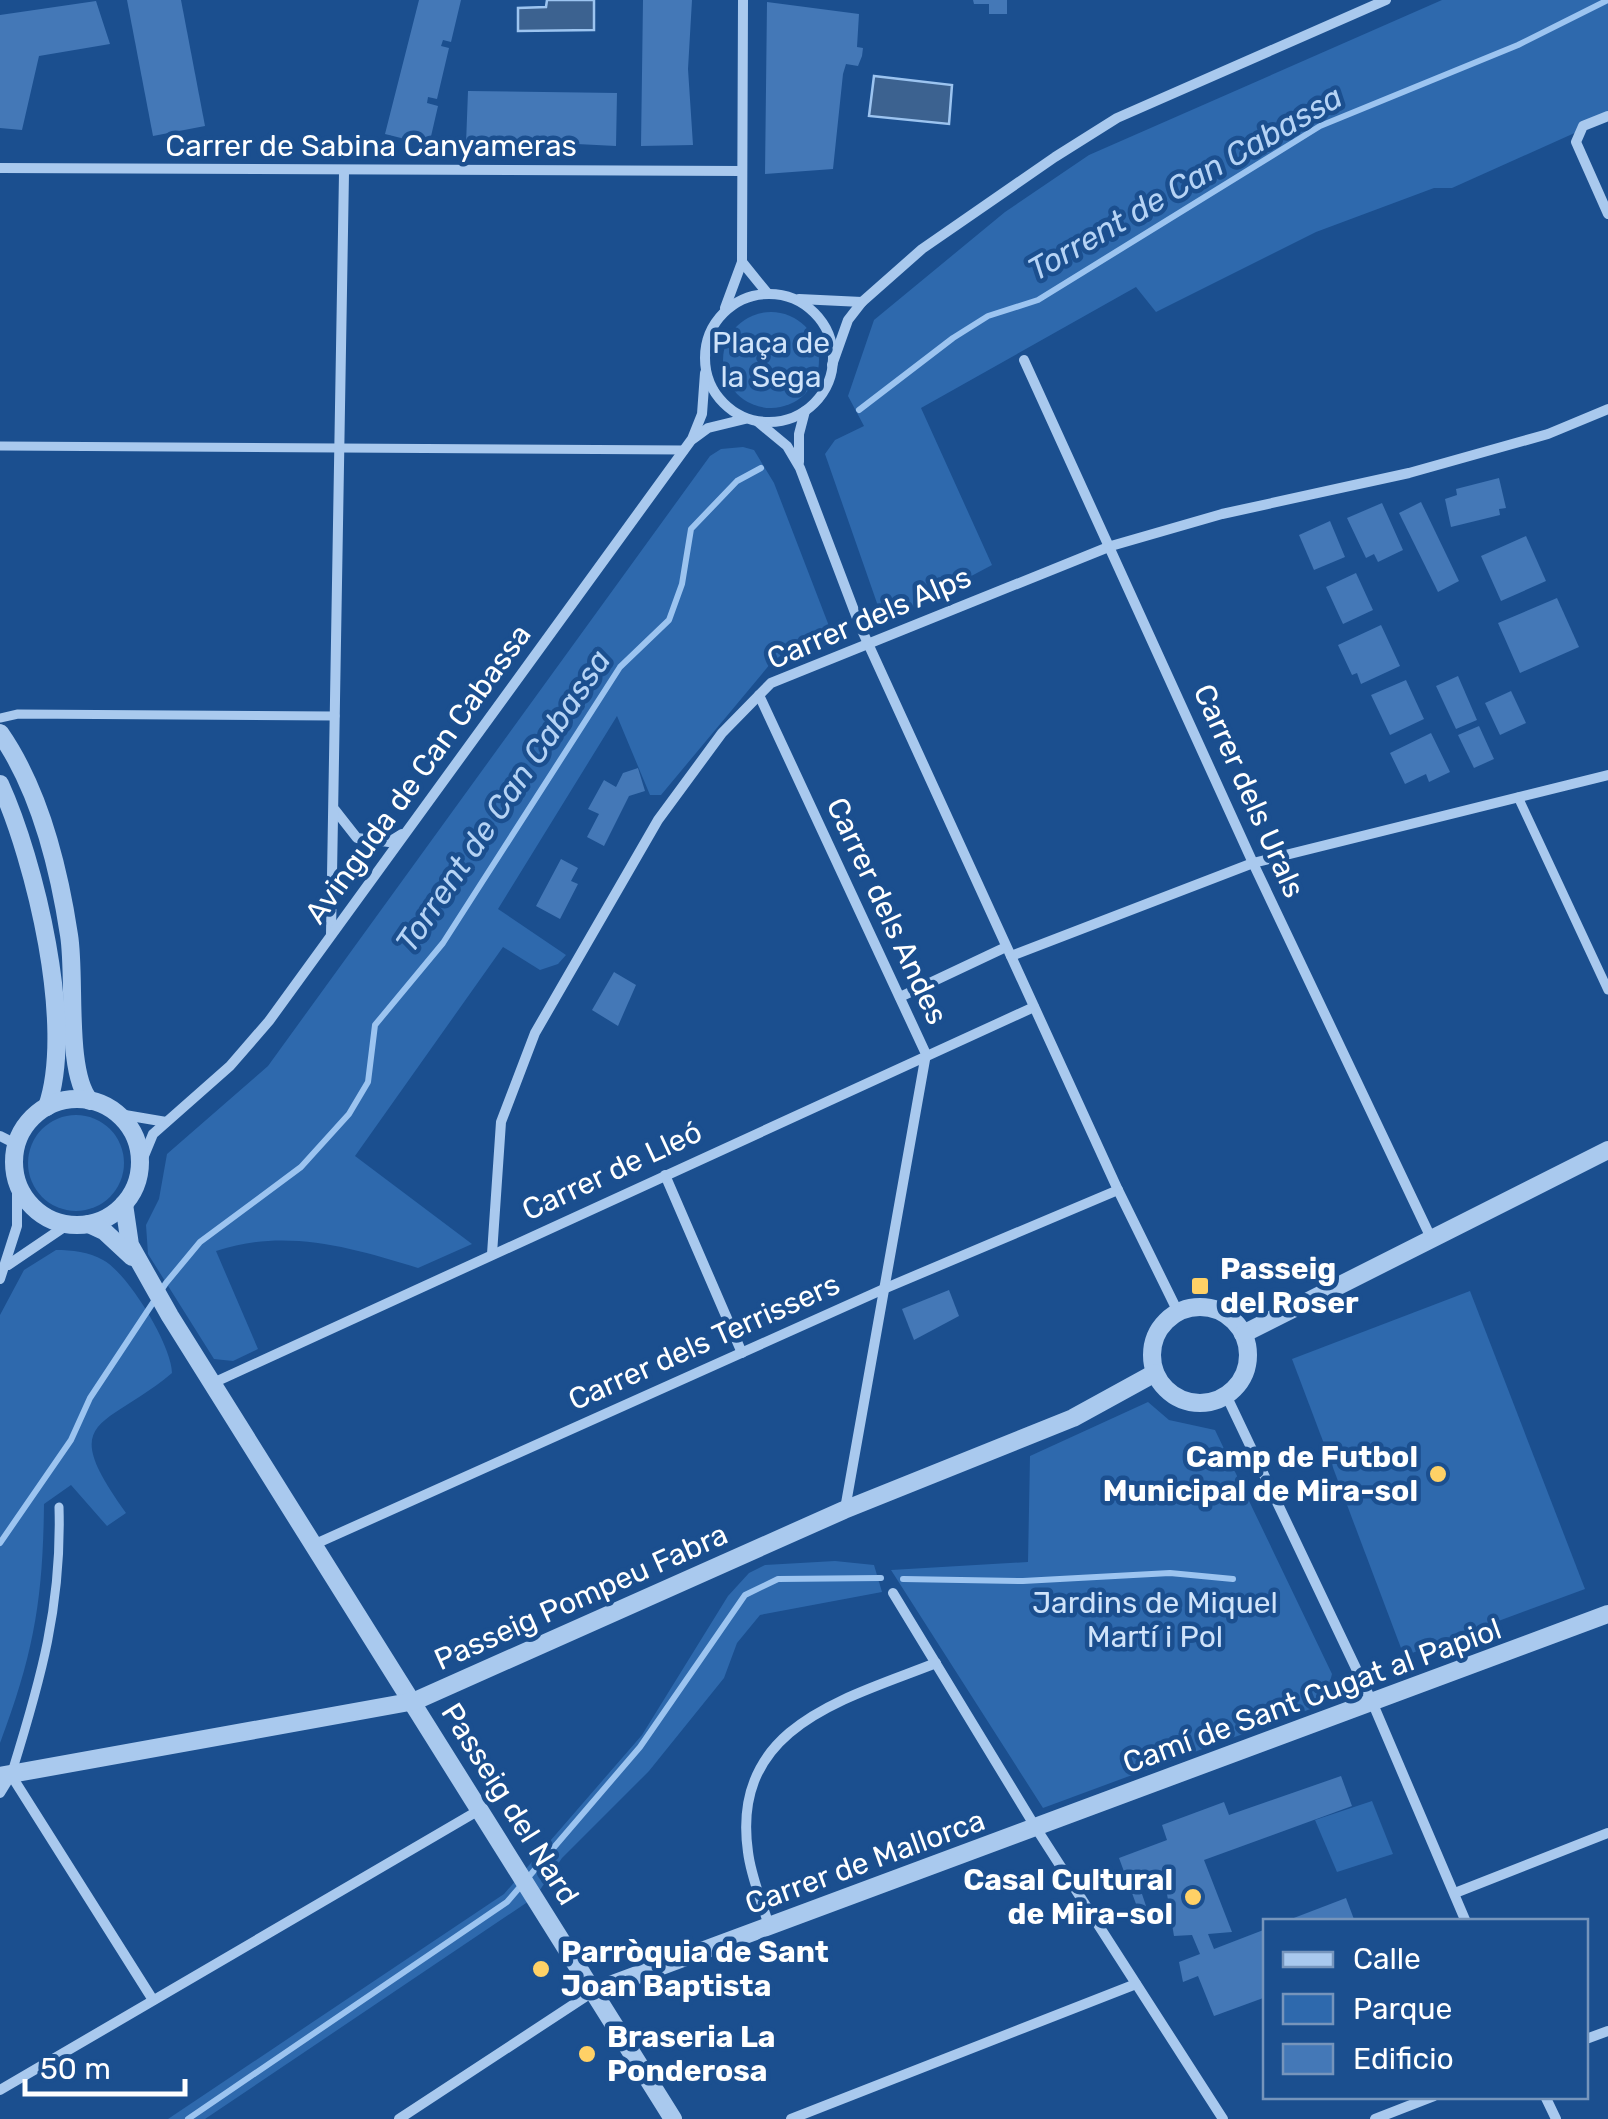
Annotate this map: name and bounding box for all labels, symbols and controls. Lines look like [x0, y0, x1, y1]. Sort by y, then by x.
water label: Torrent de Can Cabassa [1021, 77, 1349, 289]
street label: Carrer de Sabina Canyameras [165, 128, 577, 164]
park label: Plaça de la Sega [712, 325, 830, 395]
street label: Carrer dels Alps [761, 559, 977, 677]
street label: Avinguda de Can Cabassa [297, 617, 539, 931]
water label: Torrent de Can Cabassa [387, 642, 619, 960]
street label: Carrer dels Urals [1186, 679, 1312, 903]
street label: Carrer dels Andes [819, 792, 955, 1030]
street label: Carrer de Lleó [516, 1114, 708, 1228]
place label: Passeig del Roser [1220, 1251, 1359, 1321]
street label: Carrer dels Terrissers [563, 1266, 845, 1418]
marker: Passeig del Roser [1189, 1275, 1211, 1297]
place label: Camp de Futbol Municipal de Mira-sol [1103, 1439, 1418, 1509]
marker: Camp de Futbol Municipal de Mira-sol [1427, 1463, 1449, 1485]
street label: Passeig Pompeu Fabra [429, 1516, 733, 1678]
park label: Jardins de Miquel Martí i Pol [1032, 1585, 1278, 1655]
street label: Camí de Sant Cugat al Papiol [1118, 1611, 1506, 1781]
street label: Passeig del Nard [434, 1696, 586, 1912]
street label: Carrer de Mallorca [740, 1802, 990, 1922]
place label: Casal Cultural de Mira-sol [963, 1862, 1173, 1932]
marker: Casal Cultural de Mira-sol [1182, 1886, 1204, 1908]
legend [1263, 1919, 1588, 2099]
place label: Parròquia de Sant Joan Baptista [561, 1934, 829, 2004]
text: Calle [1353, 1941, 1421, 1977]
marker: Parròquia de Sant Joan Baptista [530, 1958, 552, 1980]
text: Parque [1353, 1991, 1452, 2027]
place label: Braseria La Ponderosa [607, 2019, 776, 2089]
scale bar [25, 2034, 185, 2096]
text: Edificio [1353, 2041, 1454, 2077]
marker: Braseria La Ponderosa [576, 2043, 598, 2065]
text: 50 m [40, 2051, 111, 2087]

